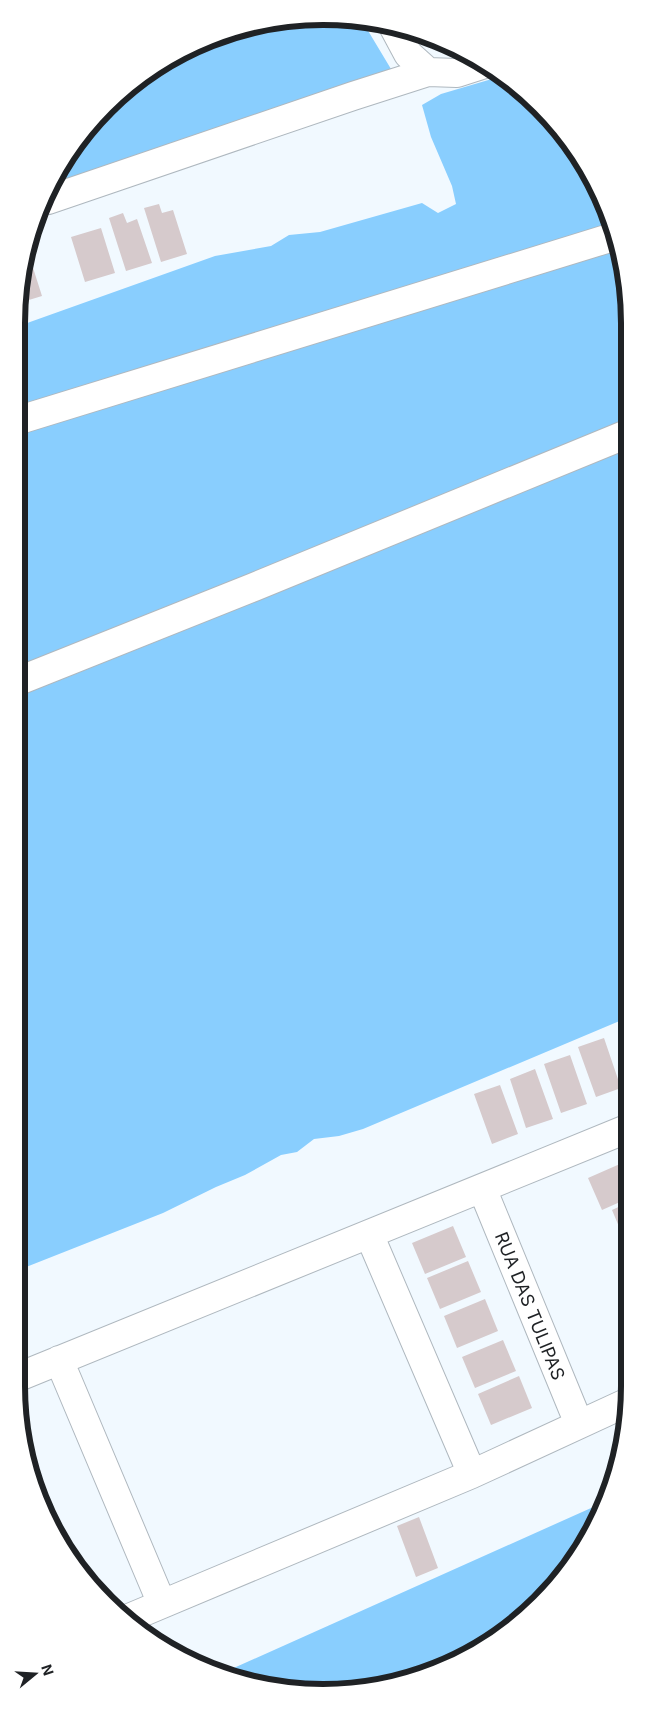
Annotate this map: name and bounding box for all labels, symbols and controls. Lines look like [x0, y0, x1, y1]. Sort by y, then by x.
street label: RUA DAS TULIPAS [491, 1229, 569, 1383]
north arrow [10, 1649, 60, 1699]
text: N [38, 1662, 58, 1678]

